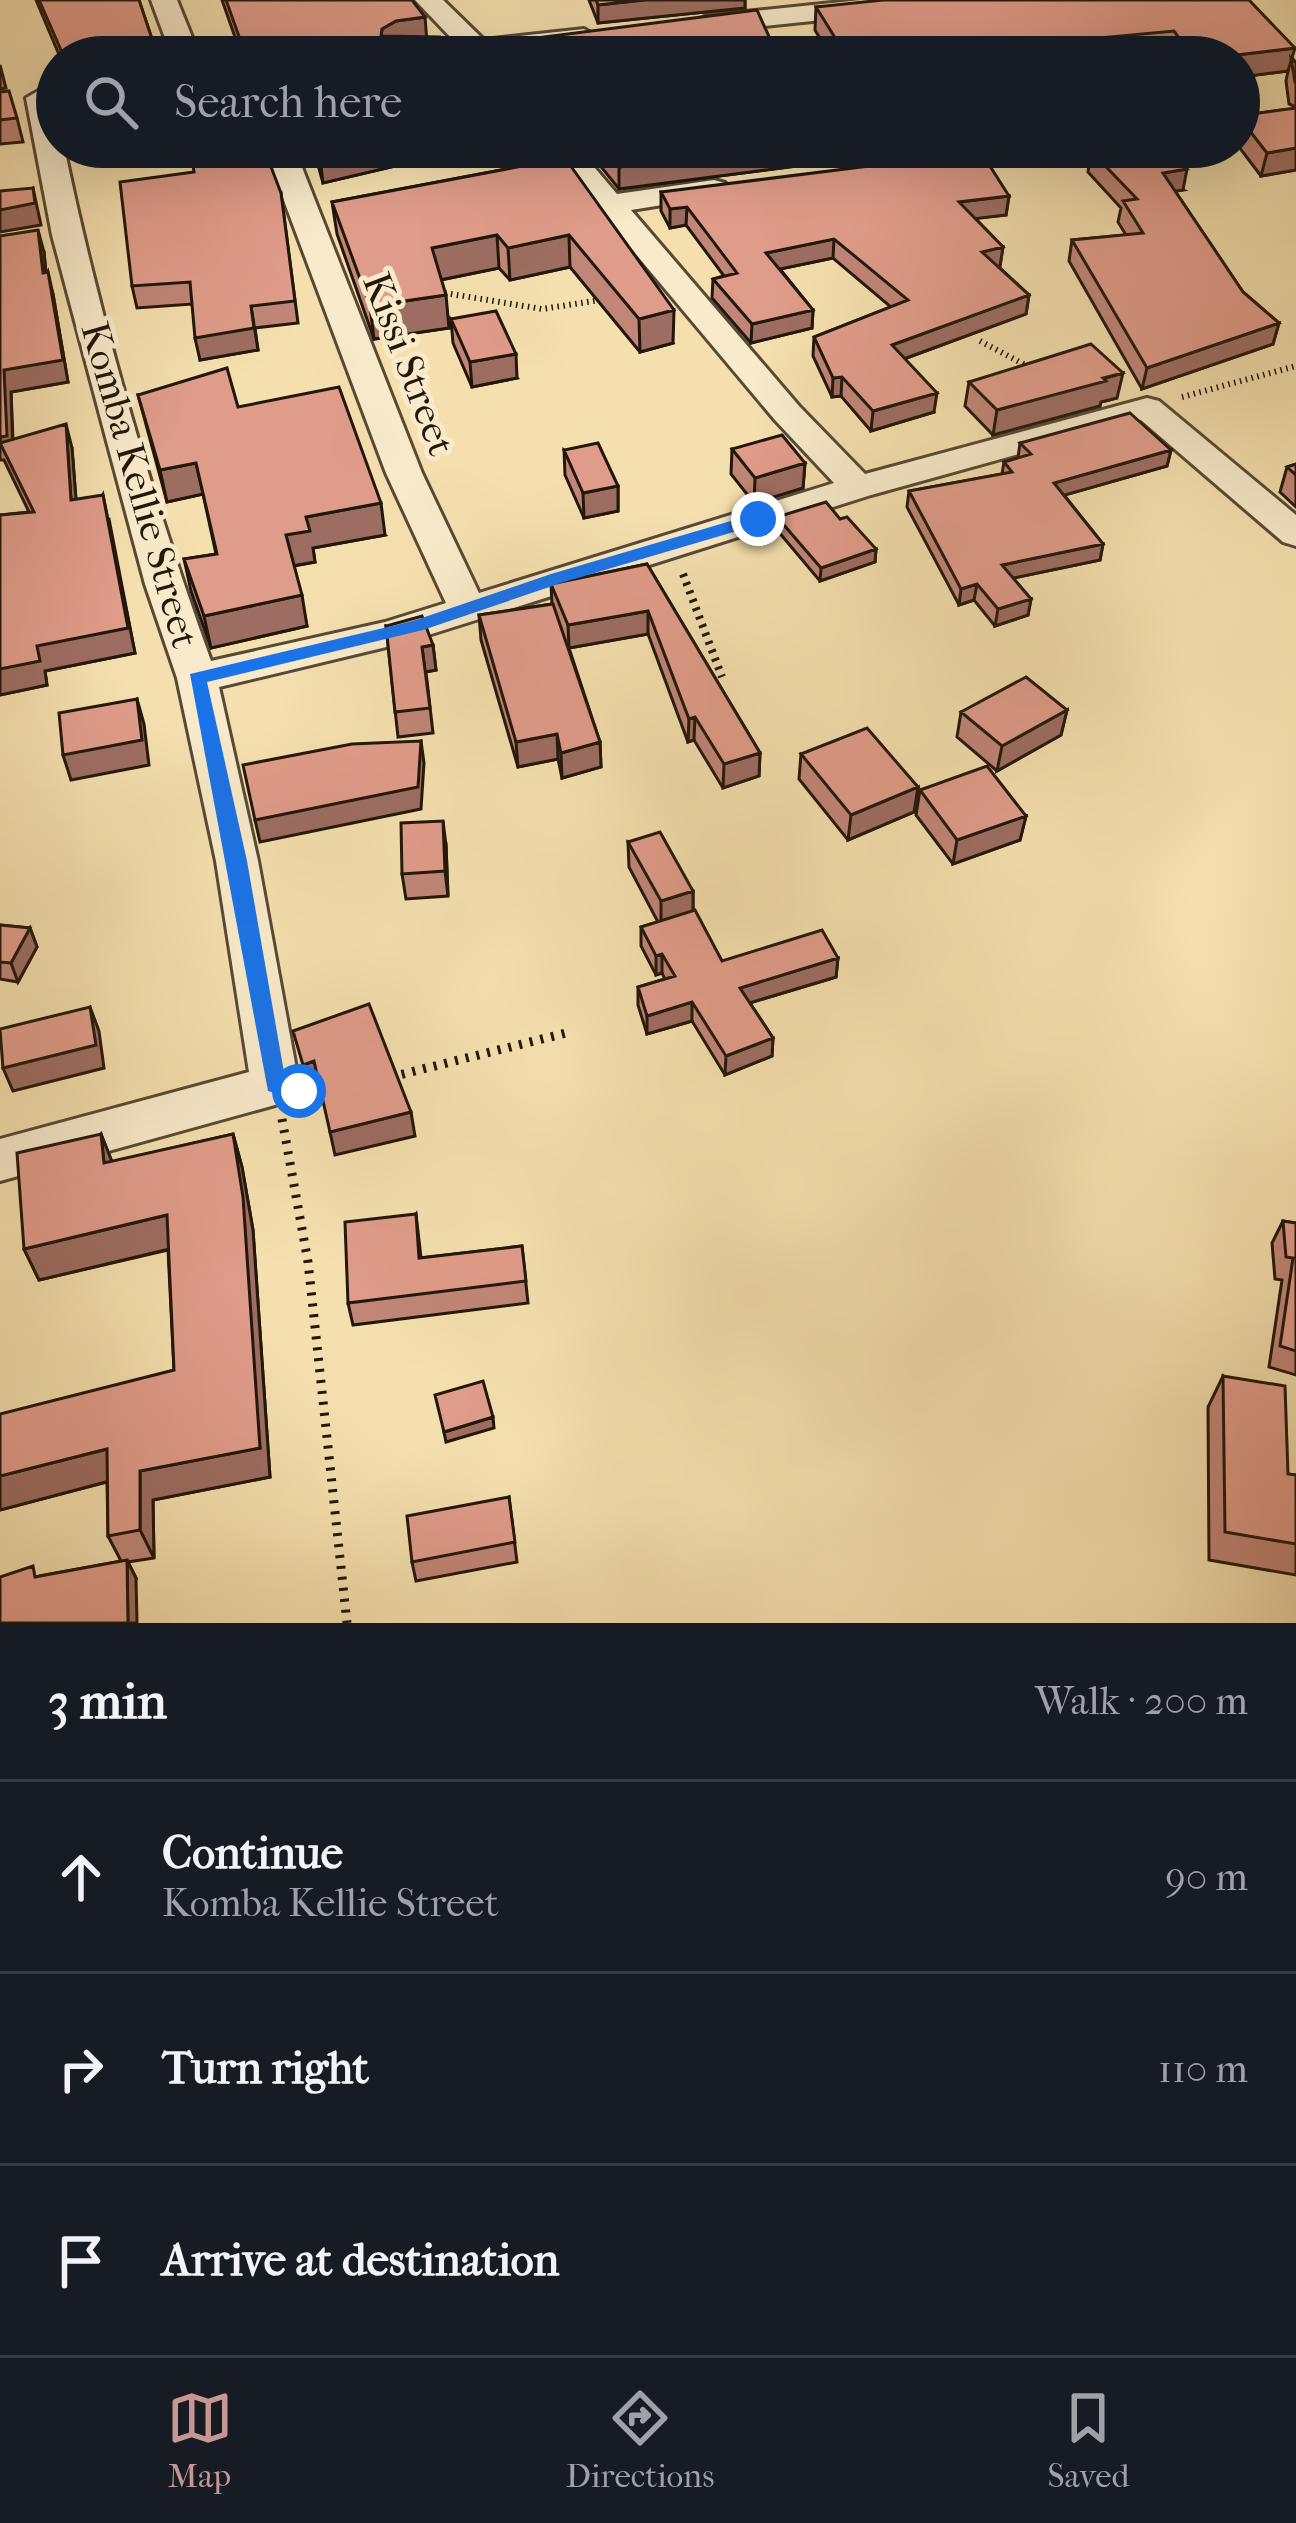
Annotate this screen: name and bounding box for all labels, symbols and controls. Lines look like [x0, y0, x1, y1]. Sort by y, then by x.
search box [36, 36, 1260, 168]
icon: search [78, 69, 144, 135]
text: Search here [174, 76, 402, 129]
street label: Kissi Street [353, 266, 465, 462]
street label: Komba Kellie Street [72, 317, 209, 653]
route end [731, 492, 785, 546]
route start [272, 1064, 326, 1118]
text: 3 min [48, 1671, 167, 1731]
text: Walk · 200 m [1035, 1678, 1248, 1724]
text: Continue [162, 1827, 343, 1880]
icon: ahead [48, 1844, 114, 1910]
text: 90 m [1165, 1854, 1248, 1900]
text: Komba Kellie Street [162, 1880, 499, 1926]
icon: right [48, 2036, 114, 2102]
text: Turn right [162, 2042, 369, 2095]
text: 110 m [1158, 2046, 1248, 2092]
icon: arrive [48, 2228, 114, 2294]
text: Arrive at destination [162, 2234, 559, 2287]
tab: Map [167, 2385, 233, 2496]
tab: Directions [566, 2385, 714, 2496]
tab: Saved [1048, 2385, 1129, 2496]

